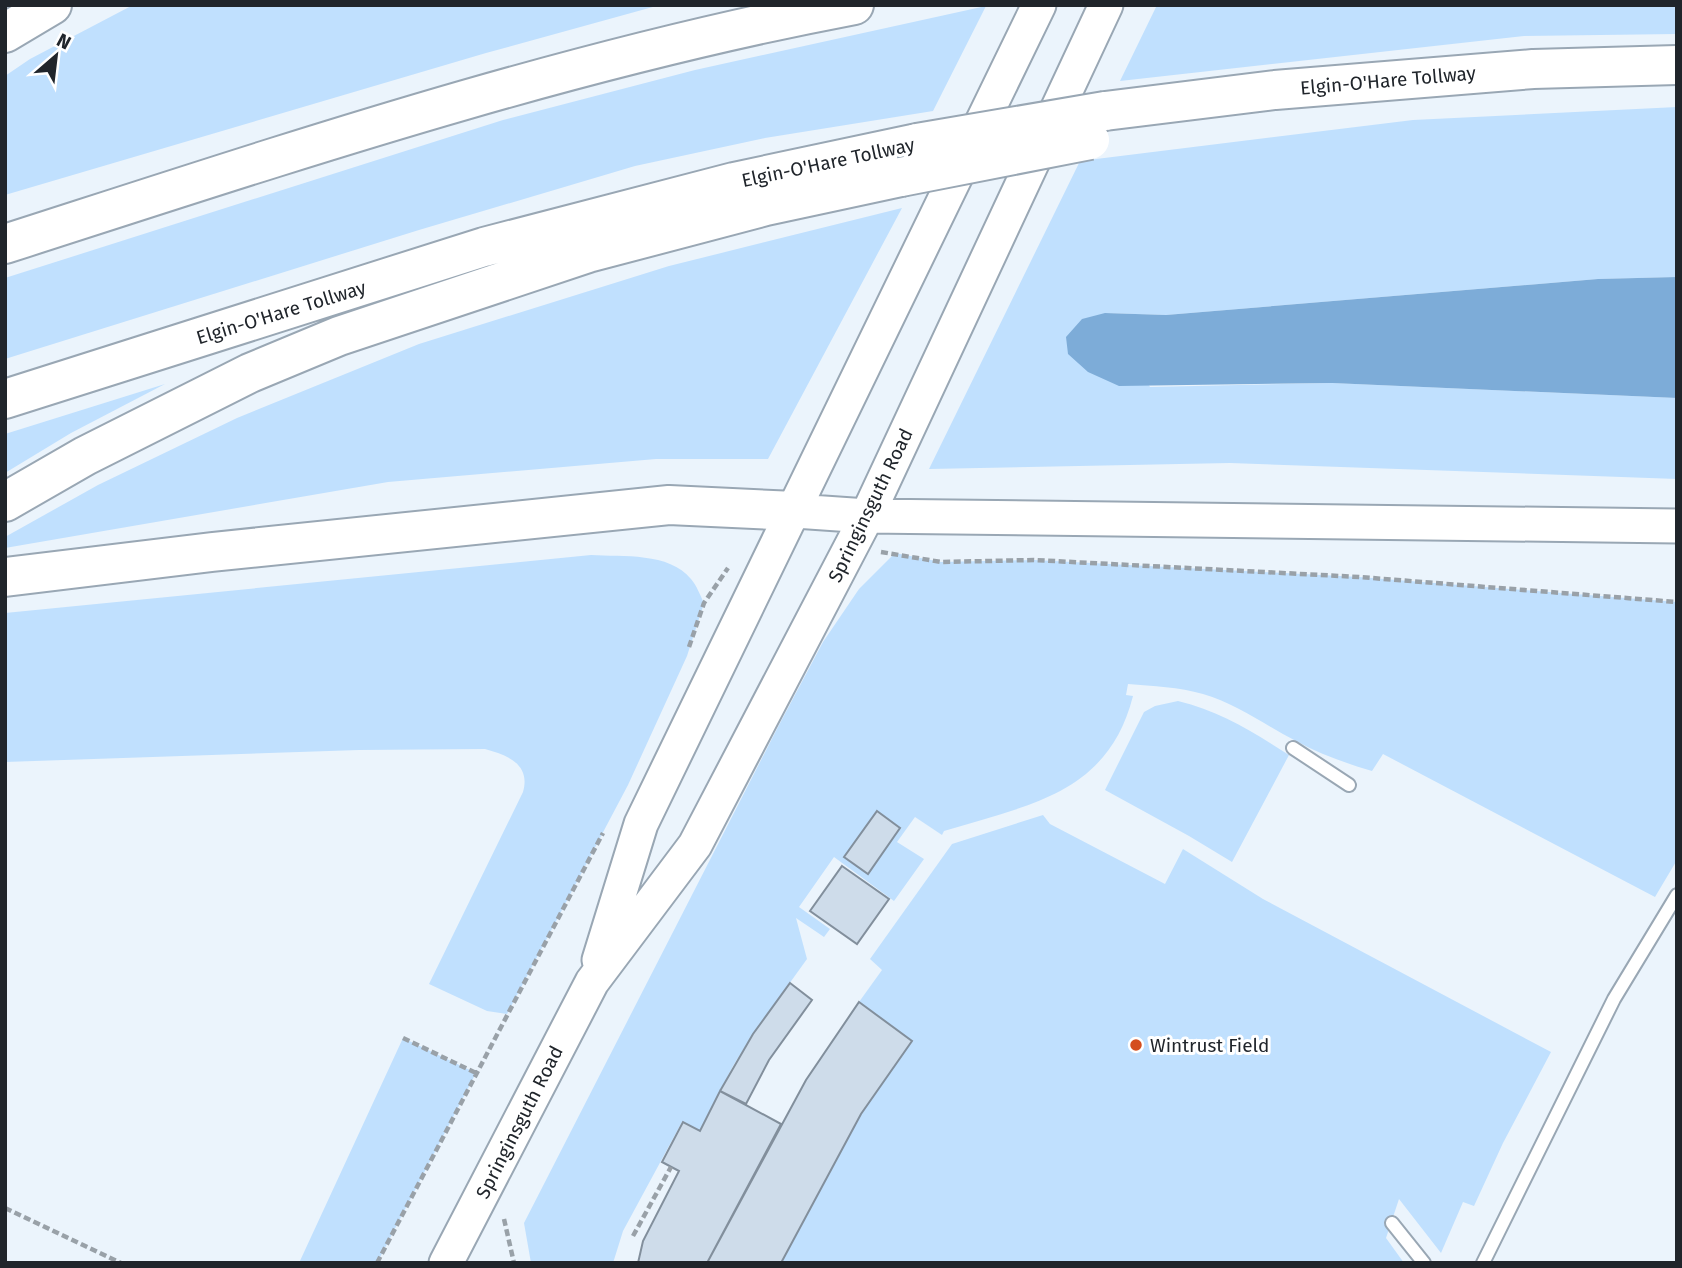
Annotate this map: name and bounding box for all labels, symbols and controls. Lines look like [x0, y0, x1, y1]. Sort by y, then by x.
north arrow [21, 21, 91, 91]
text: N [53, 28, 75, 55]
street label: Elgin-O'Hare Tollway [1299, 61, 1477, 100]
street label: Elgin-O'Hare Tollway [740, 133, 917, 192]
street label: Elgin-O'Hare Tollway [194, 276, 369, 349]
street label: Springinsguth Road [823, 425, 918, 586]
place label: Wintrust Field [1150, 1034, 1269, 1057]
marker: Wintrust Field [1128, 1037, 1144, 1053]
street label: Springinsguth Road [471, 1042, 568, 1202]

